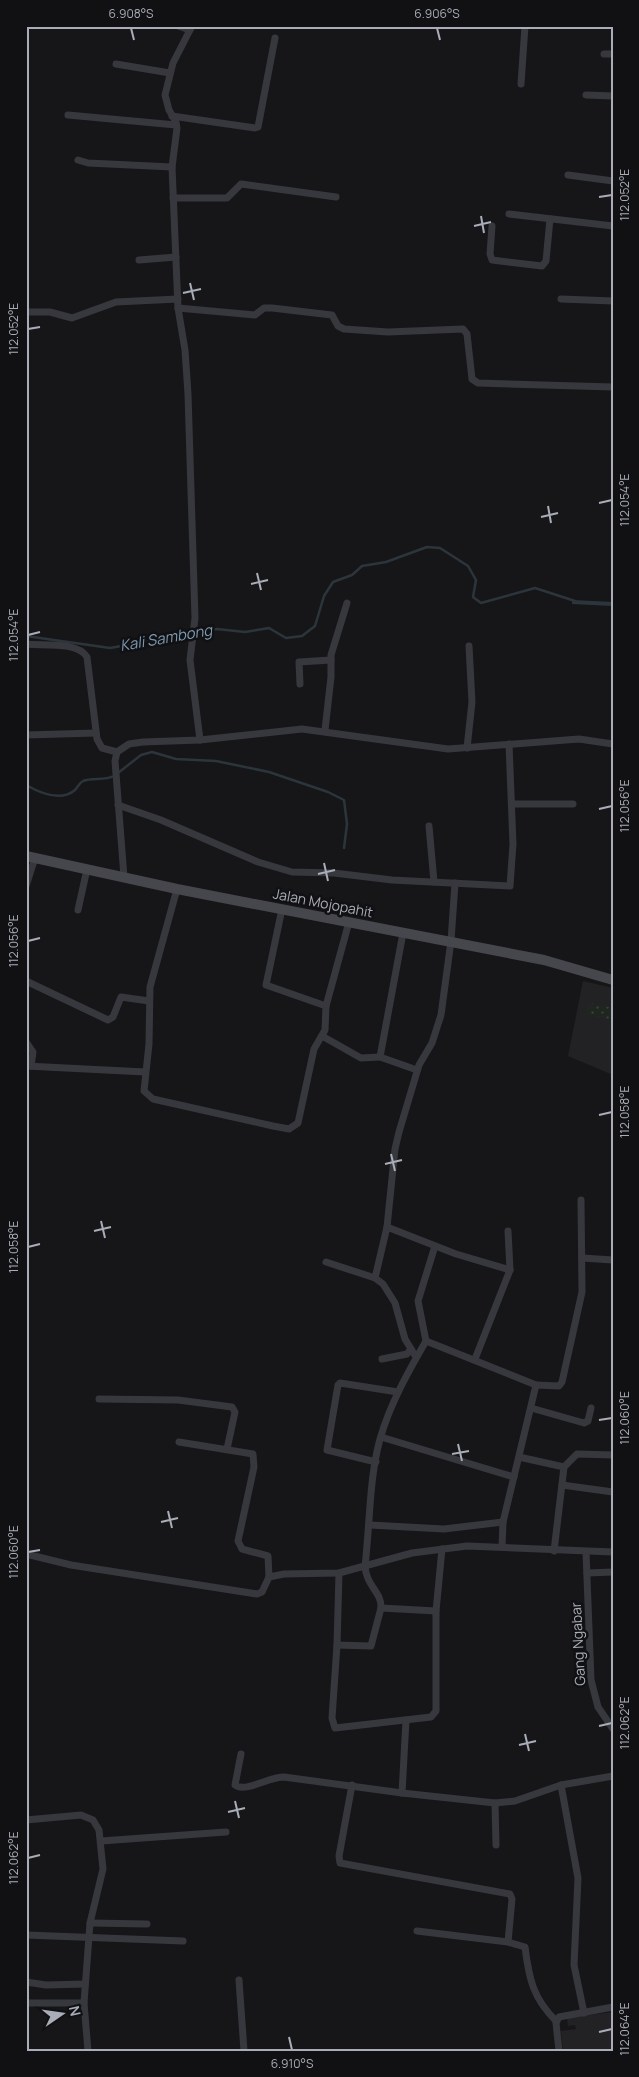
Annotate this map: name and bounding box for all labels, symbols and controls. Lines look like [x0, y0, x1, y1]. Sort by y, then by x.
text: 6.908°S [108, 5, 154, 22]
text: 6.906°S [414, 5, 460, 22]
text: 112.052°E [616, 169, 633, 221]
text: 112.052°E [5, 303, 22, 355]
text: 112.054°E [616, 473, 633, 526]
text: 112.054°E [5, 608, 22, 661]
water label: Kali Sambong [118, 619, 215, 656]
text: 112.056°E [616, 779, 633, 833]
street label: Jalan Mojopahit [271, 883, 375, 922]
text: 112.056°E [5, 914, 22, 968]
text: 112.058°E [616, 1085, 633, 1138]
text: 112.058°E [5, 1220, 22, 1273]
text: 112.060°E [616, 1391, 633, 1445]
text: 112.060°E [5, 1525, 22, 1579]
street label: Gang Ngabar [566, 1602, 589, 1686]
text: 112.062°E [616, 1696, 633, 1750]
text: 112.062°E [5, 1831, 22, 1885]
north arrow [38, 1990, 88, 2040]
text: 112.064°E [616, 2002, 633, 2056]
text: N [65, 2004, 86, 2018]
text: 6.910°S [271, 2055, 313, 2072]

